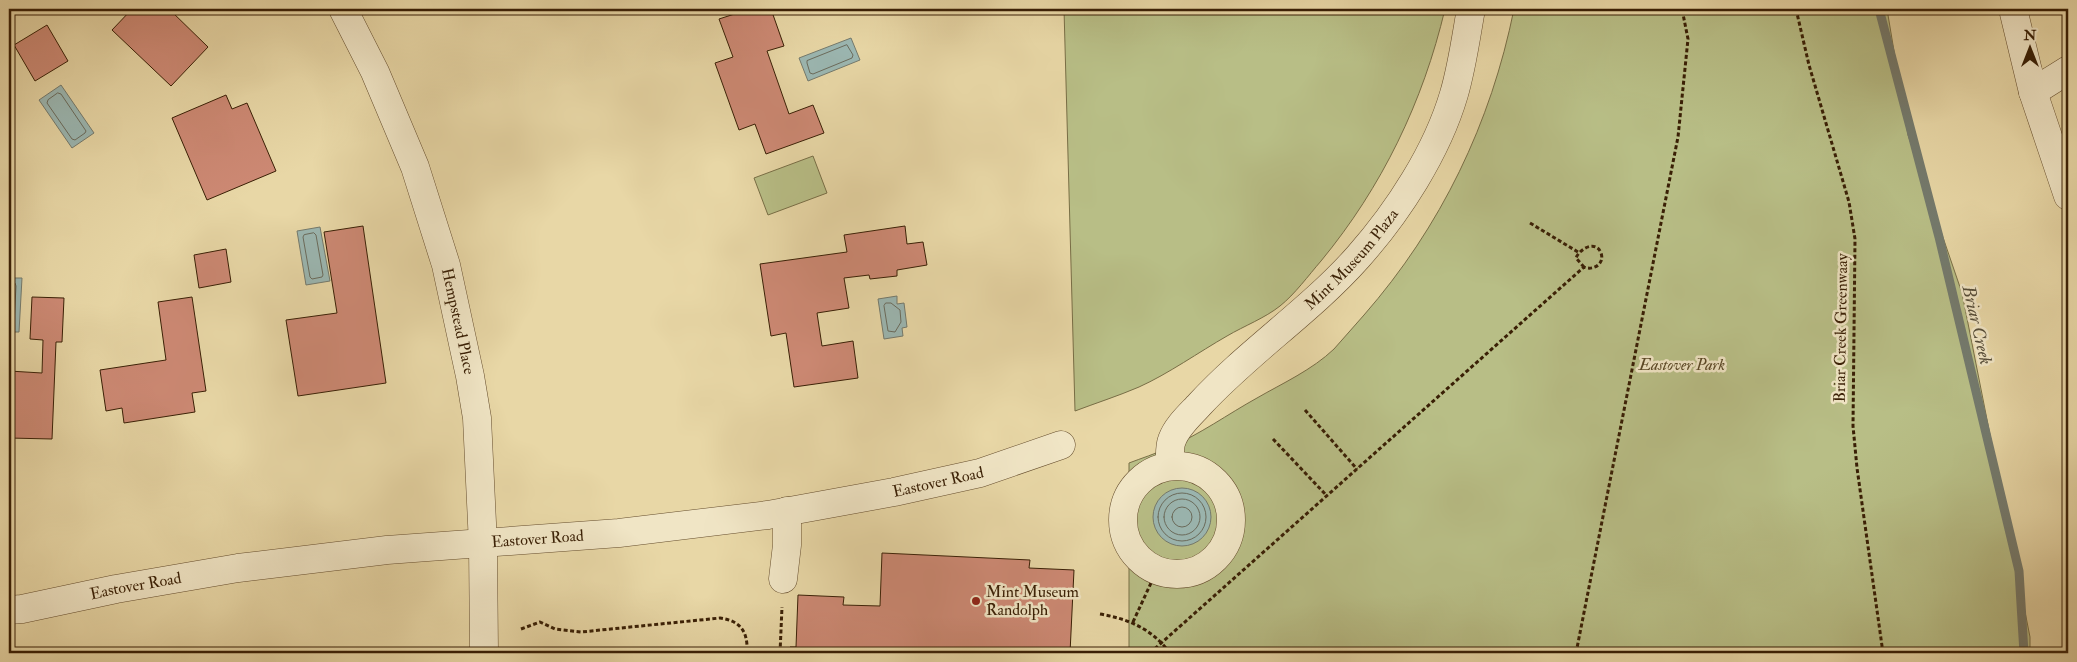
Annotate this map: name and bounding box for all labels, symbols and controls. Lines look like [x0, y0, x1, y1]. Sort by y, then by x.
north arrow [2004, 22, 2054, 72]
text: N [2023, 27, 2037, 44]
street label: Mint Museum Plaza [1300, 204, 1403, 314]
street label: Briar Creek Greenwaay [1830, 252, 1852, 403]
street label: Hempstead Place [437, 266, 479, 377]
water label: Briar Creek [1957, 282, 1997, 367]
park label: Eastover Park [1638, 355, 1726, 375]
street label: Eastover Road [891, 462, 986, 502]
street label: Eastover Road [491, 526, 585, 552]
street label: Eastover Road [88, 568, 183, 604]
place label: Mint Museum Randolph [986, 582, 1079, 621]
marker: Mint Museum Randolph [970, 595, 982, 607]

